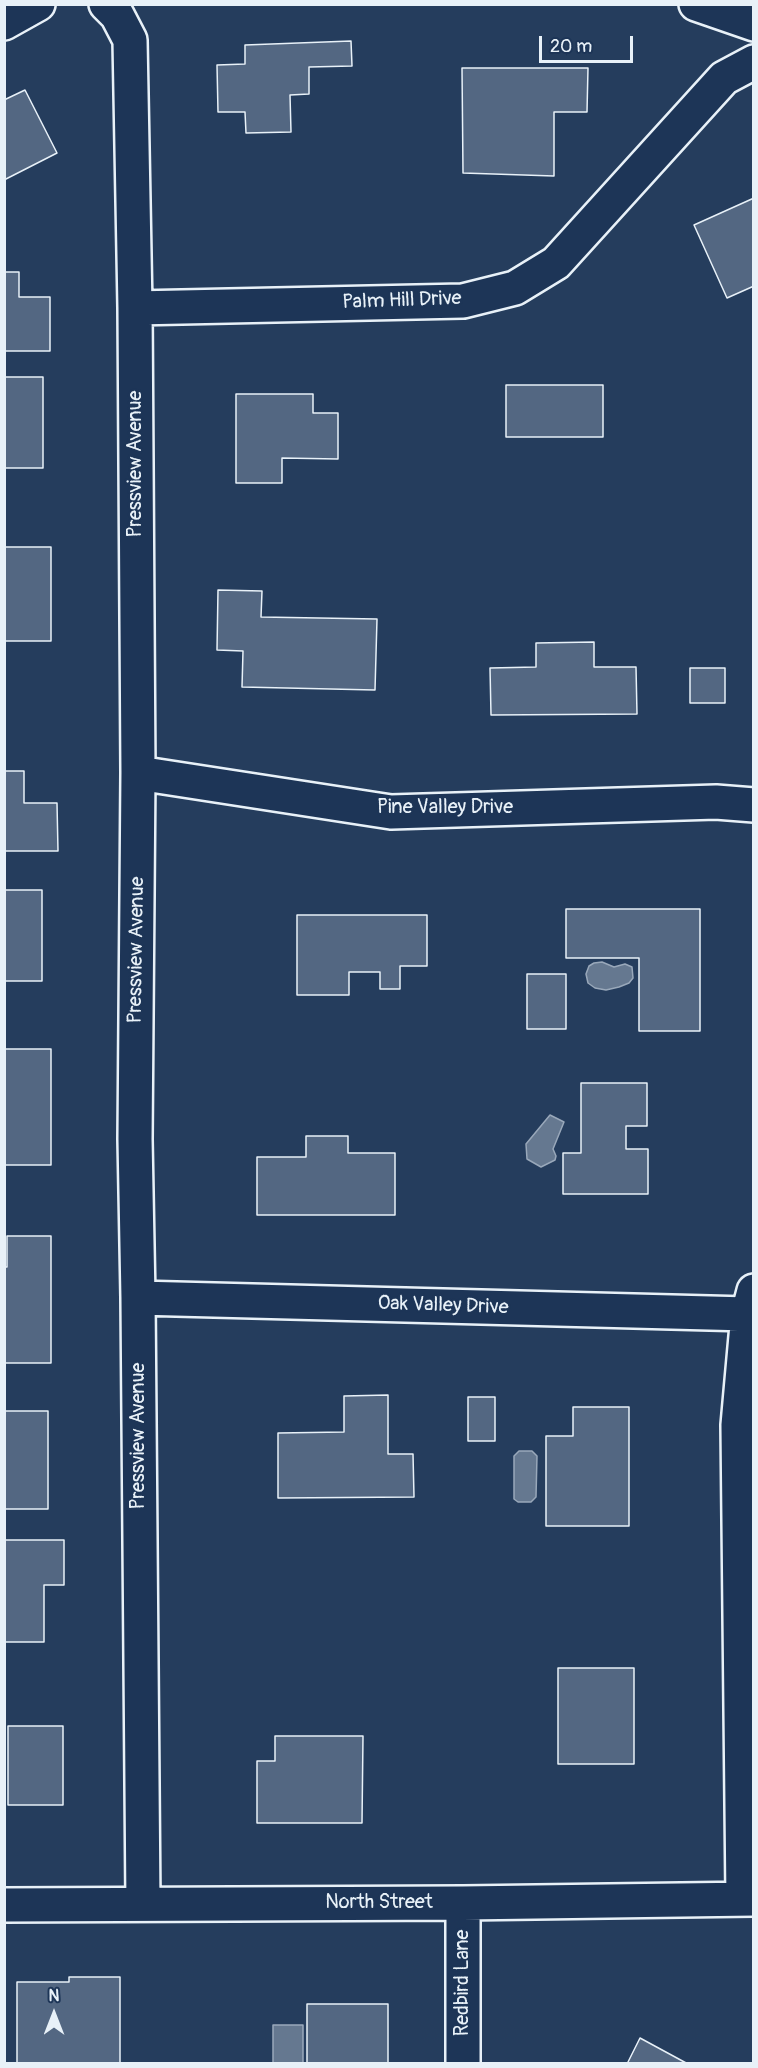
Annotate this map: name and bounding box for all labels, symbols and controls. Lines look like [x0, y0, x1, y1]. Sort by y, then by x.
scale bar [542, 24, 636, 62]
text: 20 m [550, 35, 592, 58]
street label: Palm Hill Drive [342, 287, 462, 315]
street label: Pressview Avenue [124, 391, 148, 537]
street label: Pine Valley Drive [377, 796, 513, 820]
street label: Pressview Avenue [124, 876, 150, 1024]
street label: Oak Valley Drive [377, 1292, 509, 1320]
street label: Pressview Avenue [127, 1363, 151, 1509]
street label: North Street [325, 1891, 433, 1915]
street label: Redbird Lane [451, 1930, 475, 2036]
north arrow [24, 1984, 84, 2044]
text: N [49, 1986, 59, 2006]

